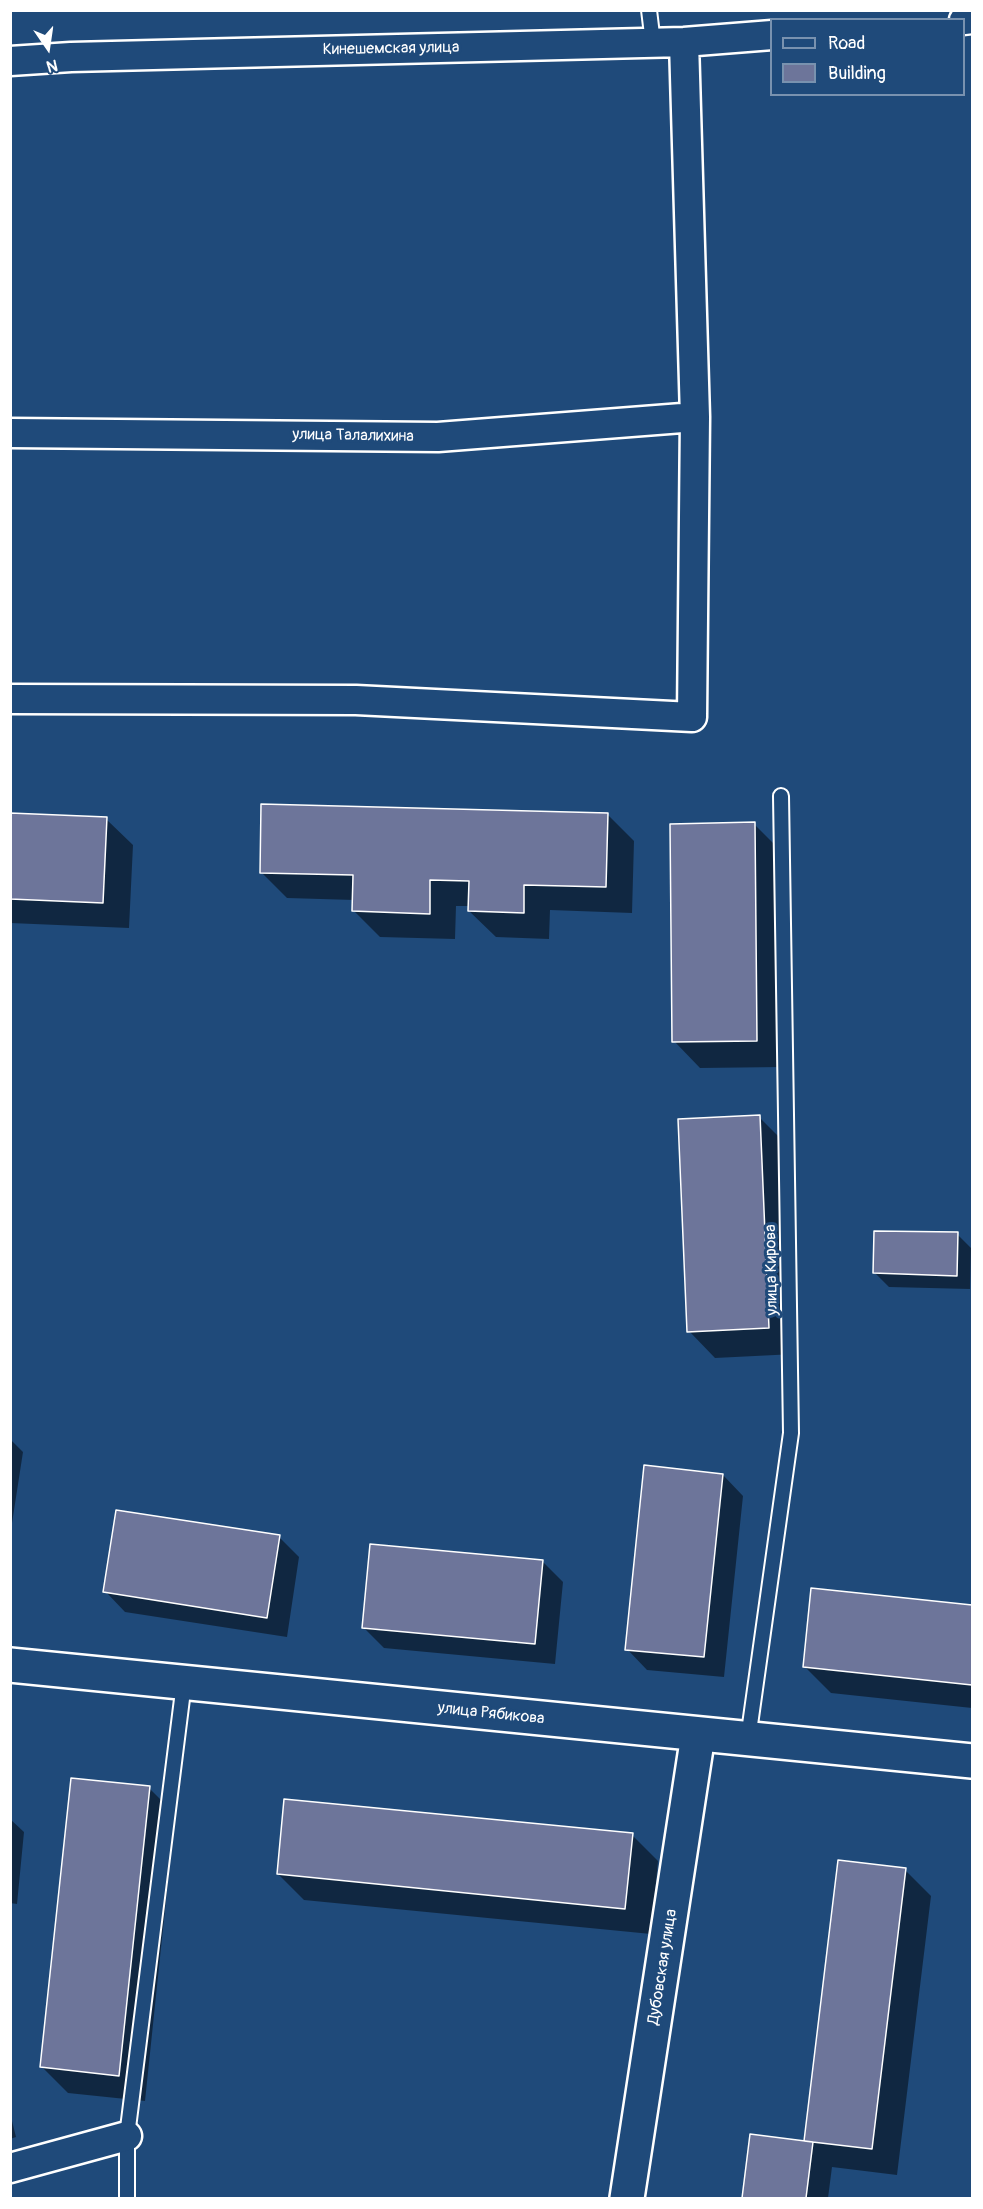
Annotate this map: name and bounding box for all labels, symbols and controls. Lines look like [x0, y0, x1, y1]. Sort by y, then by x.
north arrow [18, 18, 78, 78]
legend [770, 18, 965, 96]
text: Road [828, 32, 865, 55]
street label: Кинешемская улица [323, 38, 459, 60]
text: N [45, 55, 60, 76]
text: Building [828, 62, 886, 85]
street label: улица Талалихина [292, 425, 414, 447]
street label: улица Кирова [762, 1224, 782, 1316]
street label: улица Рябикова [437, 1699, 545, 1729]
street label: Дубовская улица [644, 1908, 682, 2026]

